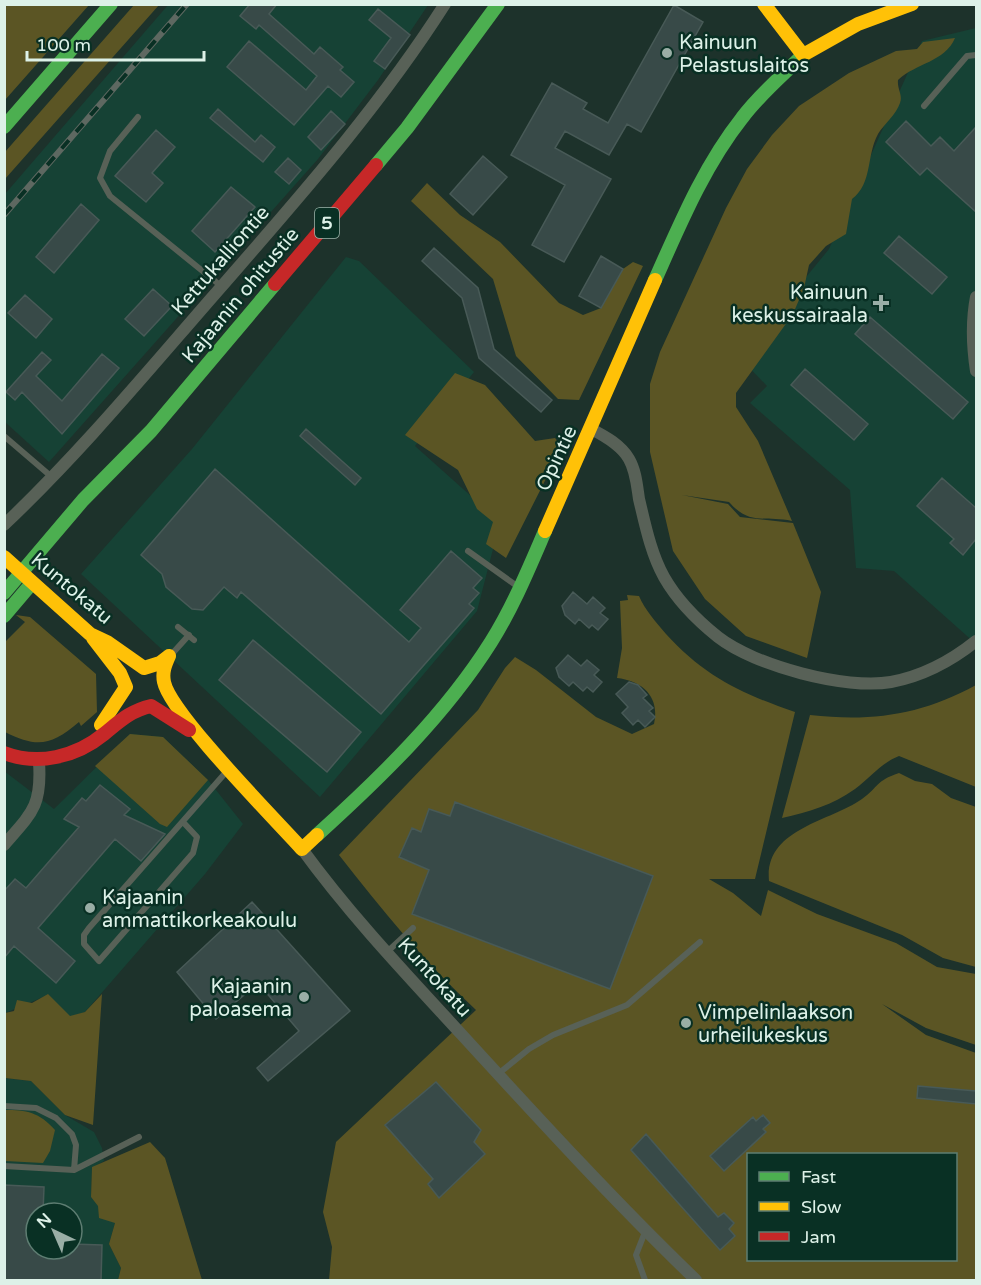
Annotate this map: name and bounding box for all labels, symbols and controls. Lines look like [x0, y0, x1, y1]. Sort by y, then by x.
scale bar [27, 24, 204, 62]
place label: Kainuun Pelastuslaitos [679, 31, 809, 78]
text: 100 m [36, 34, 91, 56]
marker: Kainuun Pelastuslaitos [660, 46, 674, 60]
street label: Kettukalliontie [167, 201, 275, 320]
road number: 5 [315, 208, 339, 238]
street label: Kajaanin ohitustie [177, 223, 304, 368]
place label: Kainuun keskussairaala [732, 281, 868, 328]
marker: Kainuun keskussairaala [872, 294, 890, 312]
street label: Opintie [531, 422, 582, 495]
street label: Kuntokatu [26, 548, 117, 630]
place label: Kajaanin ammattikorkeakoulu [102, 886, 297, 933]
marker: Kajaanin ammattikorkeakoulu [83, 901, 97, 915]
street label: Kuntokatu [392, 933, 476, 1022]
place label: Kajaanin paloasema [189, 975, 292, 1022]
marker: Kajaanin paloasema [297, 990, 311, 1004]
place label: Vimpelinlaakson urheilukeskus [698, 1001, 853, 1048]
marker: Vimpelinlaakson urheilukeskus [679, 1016, 693, 1030]
legend [747, 1153, 957, 1261]
text: Fast [801, 1166, 836, 1188]
text: Slow [801, 1196, 842, 1218]
north arrow [24, 1201, 84, 1261]
text: N [33, 1209, 56, 1233]
text: Jam [801, 1226, 836, 1248]

